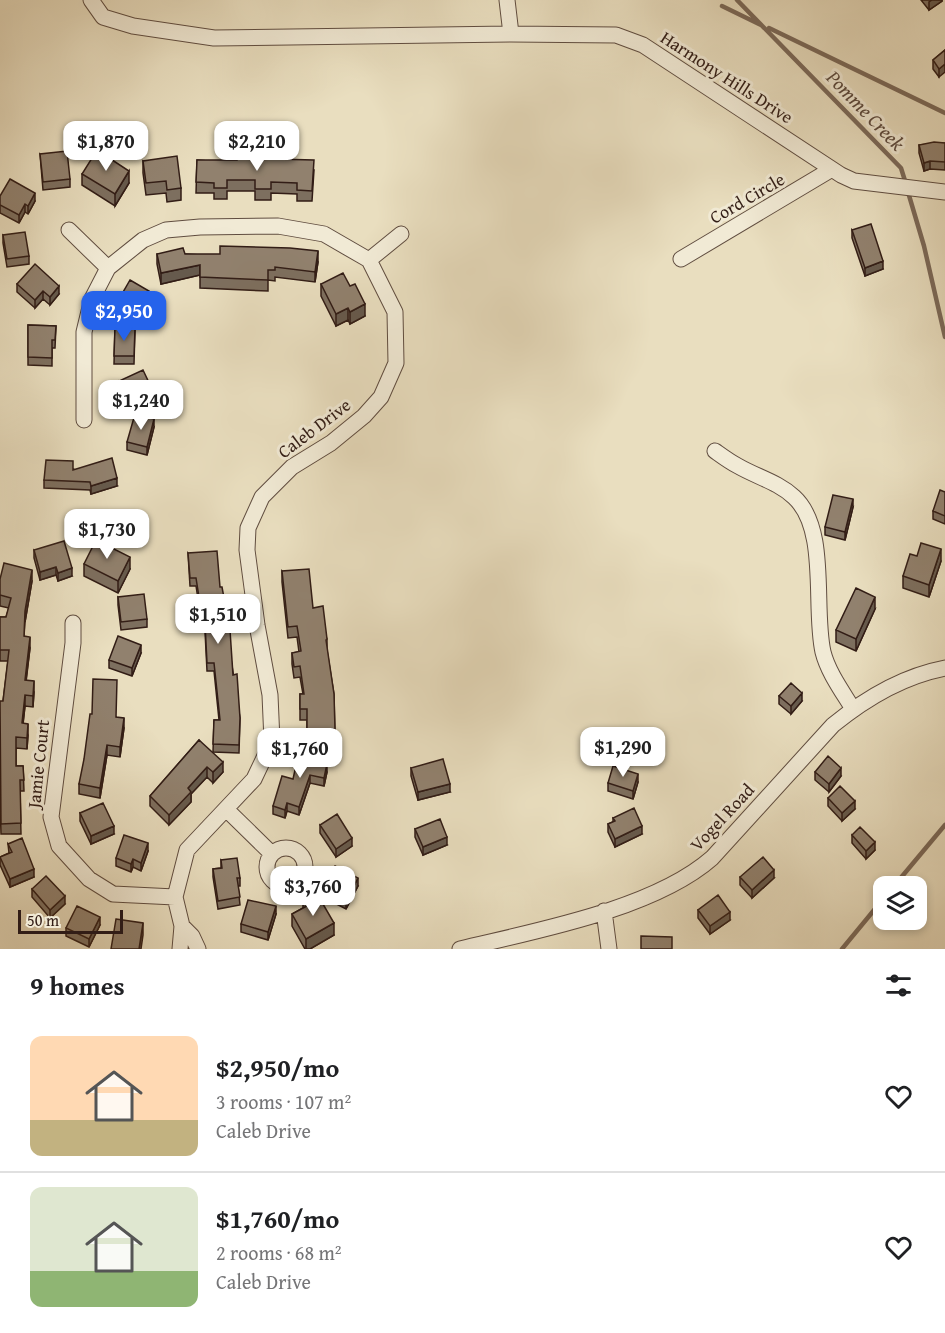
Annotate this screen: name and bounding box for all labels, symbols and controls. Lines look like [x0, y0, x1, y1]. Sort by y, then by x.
street label: Harmony Hills Drive [655, 24, 799, 130]
water label: Pomme Creek [819, 63, 912, 157]
pin: $1,870 [57, 121, 155, 172]
pin: $2,210 [208, 121, 306, 172]
text: $1,870 [77, 126, 135, 155]
text: $2,210 [228, 126, 286, 155]
street label: Cord Circle [704, 166, 790, 230]
pin: $2,950 [75, 291, 173, 342]
text: $2,950 [95, 296, 153, 325]
pin: $1,240 [92, 380, 190, 431]
text: $1,240 [112, 385, 170, 414]
street label: Caleb Drive [272, 392, 356, 464]
pin: $1,730 [58, 509, 156, 560]
text: $1,730 [78, 514, 136, 543]
pin: $1,510 [169, 594, 267, 645]
text: $1,510 [189, 599, 247, 628]
street label: Jamie Court [20, 718, 56, 812]
pin: $1,290 [574, 727, 672, 778]
pin: $1,760 [251, 728, 349, 779]
text: $1,290 [594, 732, 652, 761]
text: $1,760 [271, 733, 329, 762]
street label: Vogel Road [683, 777, 761, 857]
pin: $3,760 [264, 866, 362, 917]
text: $3,760 [284, 871, 342, 900]
map controls [873, 876, 927, 930]
button: layers [873, 876, 927, 930]
scale bar [18, 907, 123, 934]
text: 50 m [27, 908, 59, 932]
text: 9 homes [30, 966, 125, 1005]
icon: filters [882, 969, 915, 1002]
text: $2,950/mo [216, 1048, 339, 1087]
icon: home [78, 1060, 150, 1132]
icon: heart [882, 1080, 915, 1113]
text: 3 rooms · 107 m² [216, 1087, 351, 1116]
text: Caleb Drive [216, 1116, 311, 1145]
text: $1,760/mo [216, 1199, 339, 1238]
icon: home [78, 1211, 150, 1283]
icon: heart [882, 1231, 915, 1264]
text: 2 rooms · 68 m² [216, 1238, 342, 1267]
text: Caleb Drive [216, 1267, 311, 1296]

